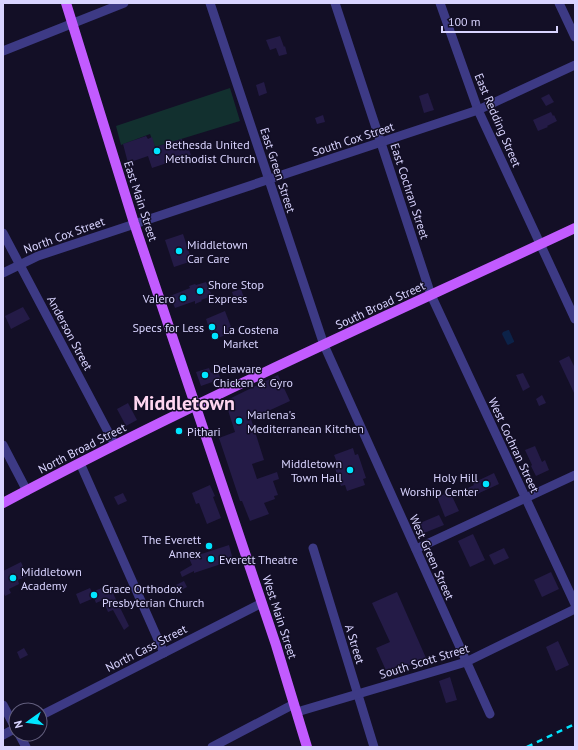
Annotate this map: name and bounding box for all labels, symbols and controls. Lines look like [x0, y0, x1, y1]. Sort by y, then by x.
scale bar [442, 8, 557, 34]
text: 100 m [448, 14, 481, 29]
street label: East Redding Street [471, 71, 525, 169]
street label: South Cox Street [310, 119, 396, 159]
street label: East Green Street [257, 126, 299, 214]
place label: Bethesda United Methodist Church [165, 137, 256, 166]
street label: East Cochran Street [387, 141, 433, 241]
marker: Bethesda United Methodist Church [152, 146, 162, 156]
street label: East Main Street [121, 159, 161, 243]
street label: North Cox Street [21, 213, 107, 257]
place label: Middletown Car Care [187, 237, 248, 266]
marker: Middletown Car Care [174, 246, 184, 256]
place label: Shore Stop Express [208, 277, 264, 306]
street label: South Broad Street [333, 278, 427, 332]
marker: Shore Stop Express [195, 286, 205, 296]
place label: Valero [142, 291, 175, 306]
street label: Anderson Street [44, 293, 96, 373]
marker: Valero [178, 293, 188, 303]
place label: Specs for Less [132, 320, 204, 335]
marker: Specs for Less [207, 322, 217, 332]
place label: La Costena Market [223, 322, 279, 351]
marker: La Costena Market [210, 331, 220, 341]
place label: Delaware Chicken & Gyro [213, 361, 293, 390]
marker: Delaware Chicken & Gyro [200, 370, 210, 380]
district label: Middletown [133, 390, 235, 416]
street label: West Cochran Street [485, 395, 543, 495]
place label: Marlena's Mediterranean Kitchen [247, 407, 364, 436]
marker: Marlena's Mediterranean Kitchen [234, 416, 244, 426]
street label: North Broad Street [36, 419, 128, 477]
place label: Pithari [187, 424, 221, 439]
marker: Pithari [174, 426, 184, 436]
place label: Middletown Town Hall [281, 456, 342, 485]
marker: Middletown Town Hall [345, 465, 355, 475]
place label: Holy Hill Worship Center [400, 470, 478, 499]
marker: Holy Hill Worship Center [481, 479, 491, 489]
street label: West Green Street [406, 512, 458, 602]
place label: The Everett Annex [142, 532, 201, 561]
marker: The Everett Annex [204, 541, 214, 551]
place label: Everett Theatre [219, 552, 298, 567]
marker: Everett Theatre [206, 554, 216, 564]
place label: Middletown Academy [21, 564, 82, 593]
marker: Middletown Academy [8, 573, 18, 583]
street label: West Main Street [259, 573, 301, 661]
place label: Grace Orthodox Presbyterian Church [102, 581, 204, 610]
marker: Grace Orthodox Presbyterian Church [89, 590, 99, 600]
street label: North Cass Street [103, 621, 189, 675]
street label: A Street [342, 622, 368, 666]
street label: South Scott Street [377, 640, 471, 682]
north arrow [8, 702, 48, 742]
text: N [11, 719, 26, 730]

